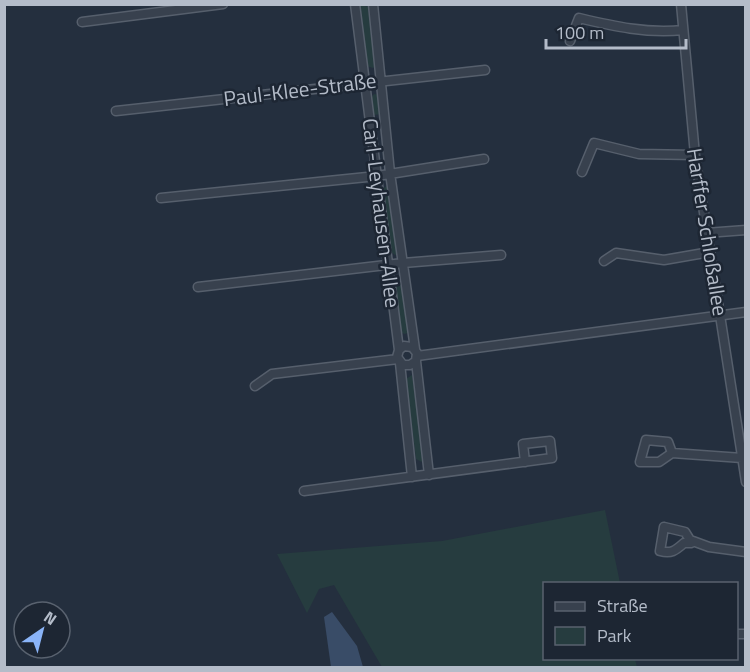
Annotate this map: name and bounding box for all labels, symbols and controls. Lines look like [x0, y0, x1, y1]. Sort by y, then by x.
scale bar [546, 12, 686, 50]
text: 100 m [555, 19, 604, 46]
street label: Paul-Klee-Straße [222, 64, 378, 114]
street label: Carl-Leyhausen-Allee [354, 116, 409, 310]
street label: Harffer Schloßallee [679, 146, 737, 318]
legend [543, 582, 738, 660]
text: Straße [597, 592, 648, 619]
north arrow [12, 600, 72, 660]
text: N [39, 605, 62, 631]
text: Park [597, 622, 632, 649]

